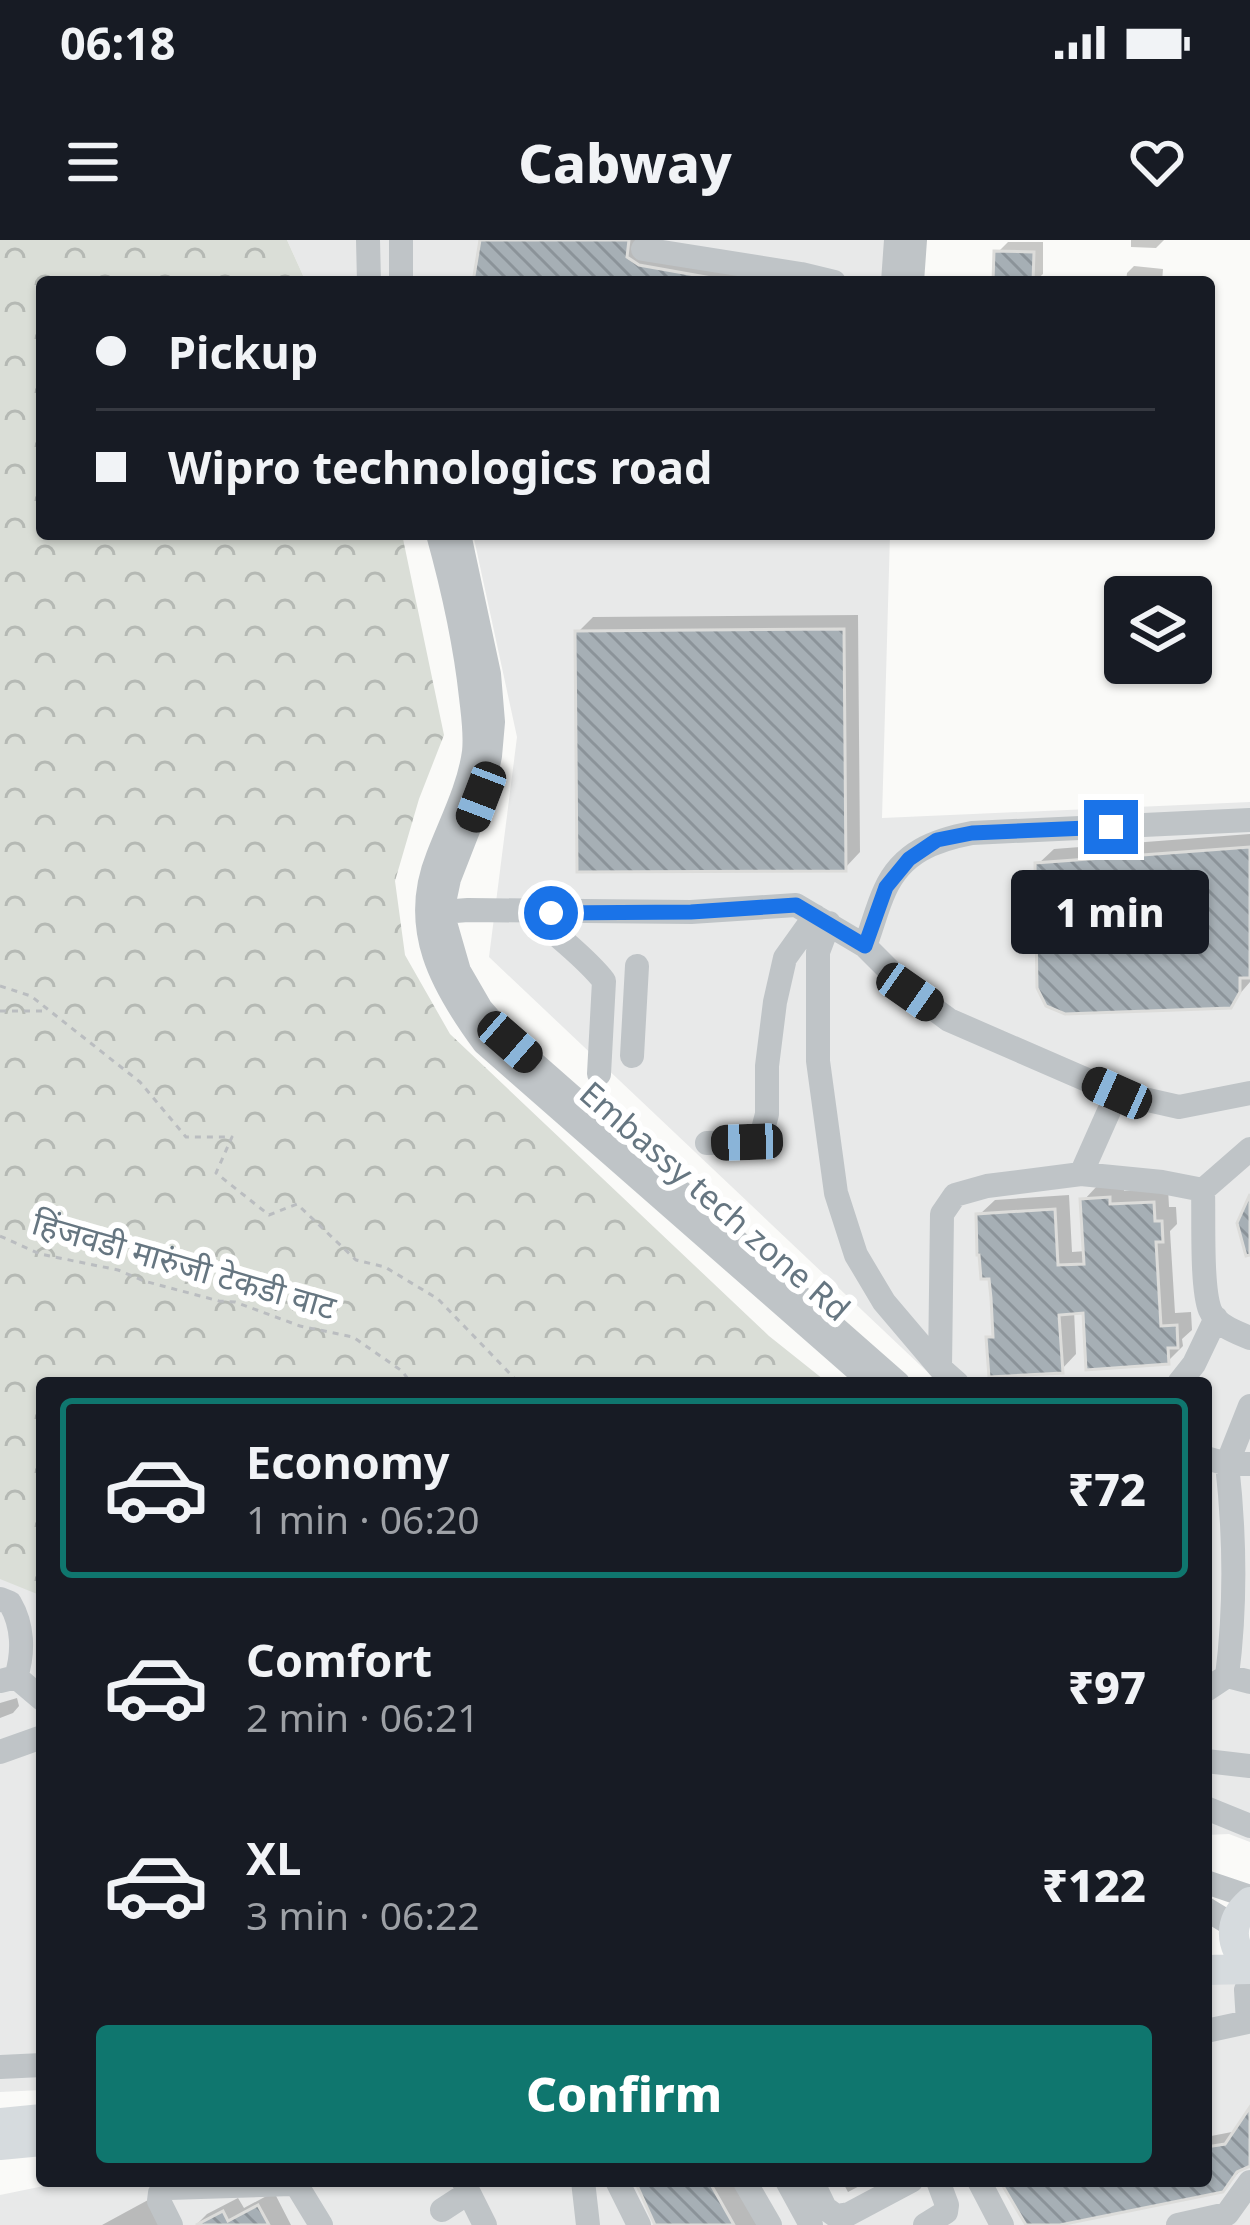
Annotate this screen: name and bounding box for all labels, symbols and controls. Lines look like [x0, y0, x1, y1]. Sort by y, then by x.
text: 06:18 [60, 12, 176, 73]
text: Cabway [518, 125, 732, 199]
icon: menu [60, 129, 126, 195]
icon: heart [1124, 129, 1190, 195]
text: Pickup [168, 321, 318, 382]
text: Wipro technologics road [168, 436, 712, 497]
map controls [1104, 576, 1212, 684]
button: layers [1104, 576, 1212, 684]
car [451, 757, 511, 837]
route end [1084, 800, 1138, 854]
callout: 1 min [1012, 869, 1210, 953]
text: 1 min [1056, 885, 1164, 938]
route start [524, 886, 578, 940]
car [870, 957, 950, 1027]
car [471, 1005, 549, 1079]
car [1077, 1062, 1157, 1124]
street label: Embassy tech zone Rd [571, 1071, 860, 1331]
car [710, 1123, 784, 1161]
street label: हिंजवडी मारुंजी टेकडी वाट [27, 1200, 342, 1330]
text: Economy [246, 1431, 450, 1492]
icon: car [102, 1434, 210, 1542]
text: ₹72 [1068, 1458, 1146, 1519]
text: 1 min · 06:20 [246, 1492, 480, 1545]
text: Comfort [246, 1629, 432, 1690]
icon: car [102, 1632, 210, 1740]
text: ₹97 [1068, 1656, 1146, 1717]
text: 2 min · 06:21 [246, 1690, 480, 1743]
text: XL [246, 1827, 301, 1888]
icon: car [102, 1830, 210, 1938]
text: ₹122 [1042, 1854, 1146, 1915]
text: 3 min · 06:22 [246, 1888, 480, 1941]
button: Confirm [96, 2025, 1152, 2163]

